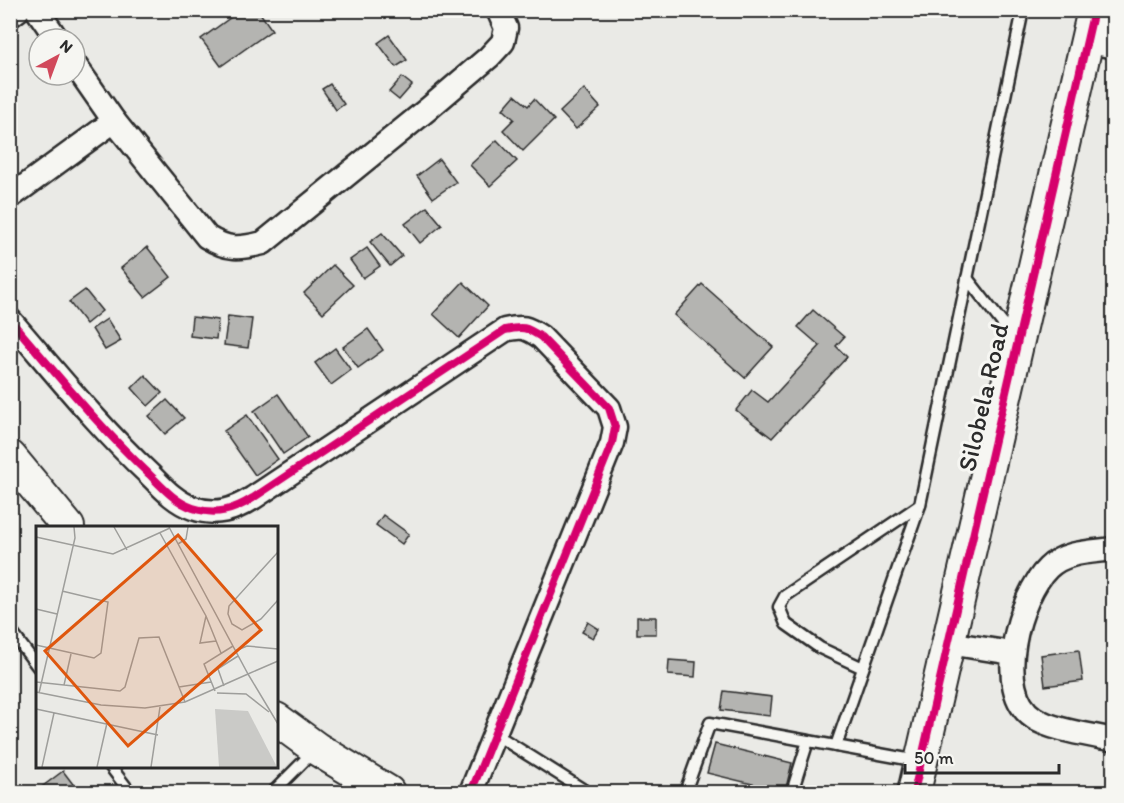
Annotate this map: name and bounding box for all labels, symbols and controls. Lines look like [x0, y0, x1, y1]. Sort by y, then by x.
north arrow [27, 27, 87, 87]
text: N [56, 35, 77, 57]
street label: Silobela Road [950, 319, 1016, 474]
inset map [36, 526, 278, 767]
scale bar [905, 737, 1060, 775]
text: 50 m [914, 747, 954, 769]

